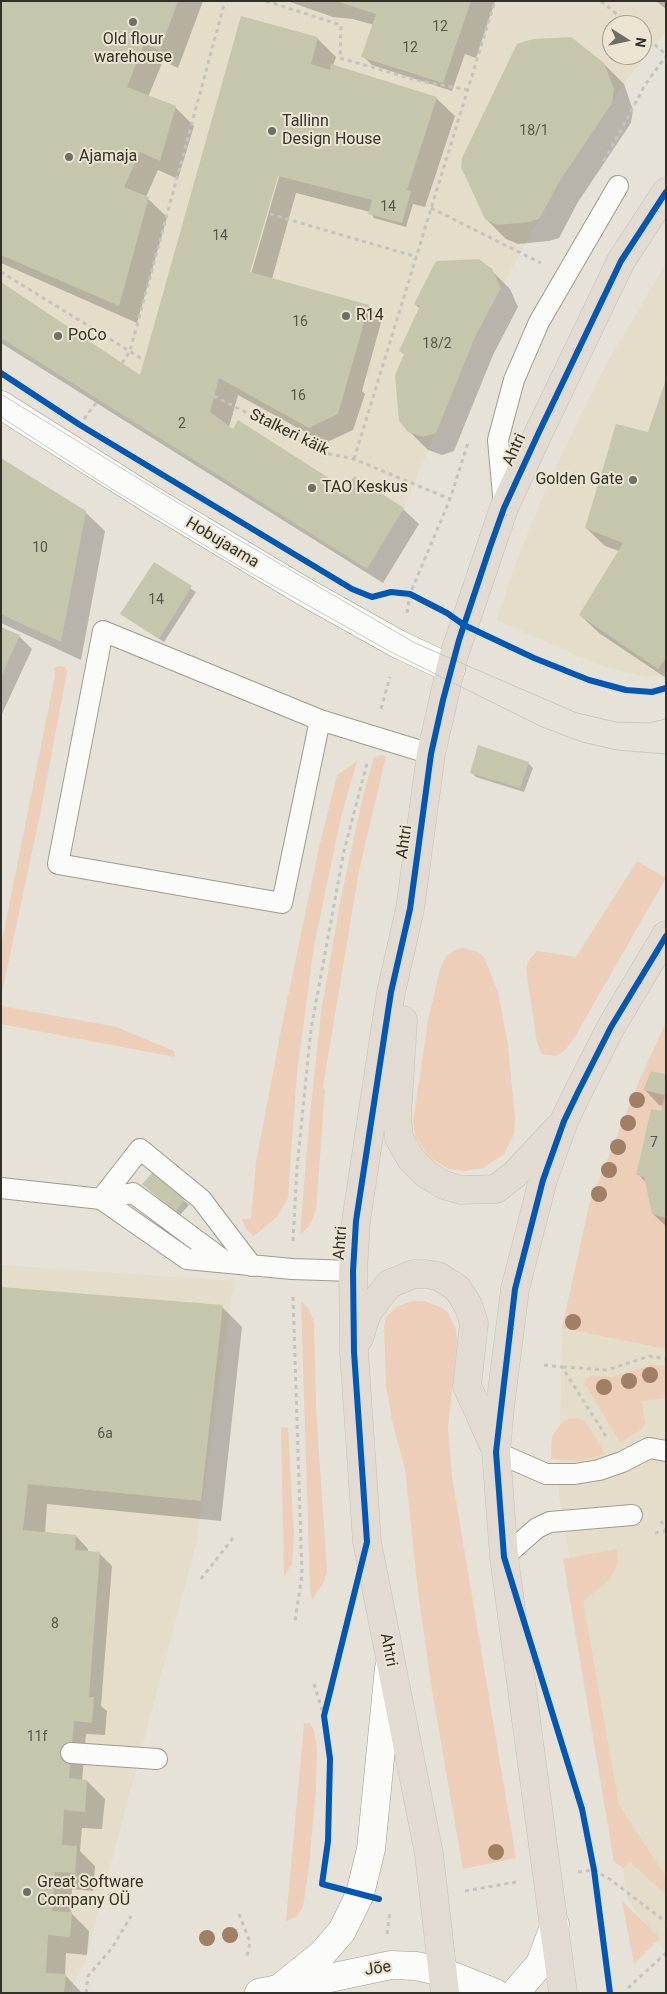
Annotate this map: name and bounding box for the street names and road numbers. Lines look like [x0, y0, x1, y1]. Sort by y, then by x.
street label: Stalkeri käik [246, 406, 332, 460]
street label: Ahtri [499, 431, 531, 469]
street label: Hobujaama [182, 514, 262, 572]
street label: Ahtri [393, 824, 417, 860]
street label: Ahtri [330, 1225, 352, 1261]
street label: Ahtri [375, 1632, 401, 1668]
street label: Jõe [363, 1957, 393, 1981]

